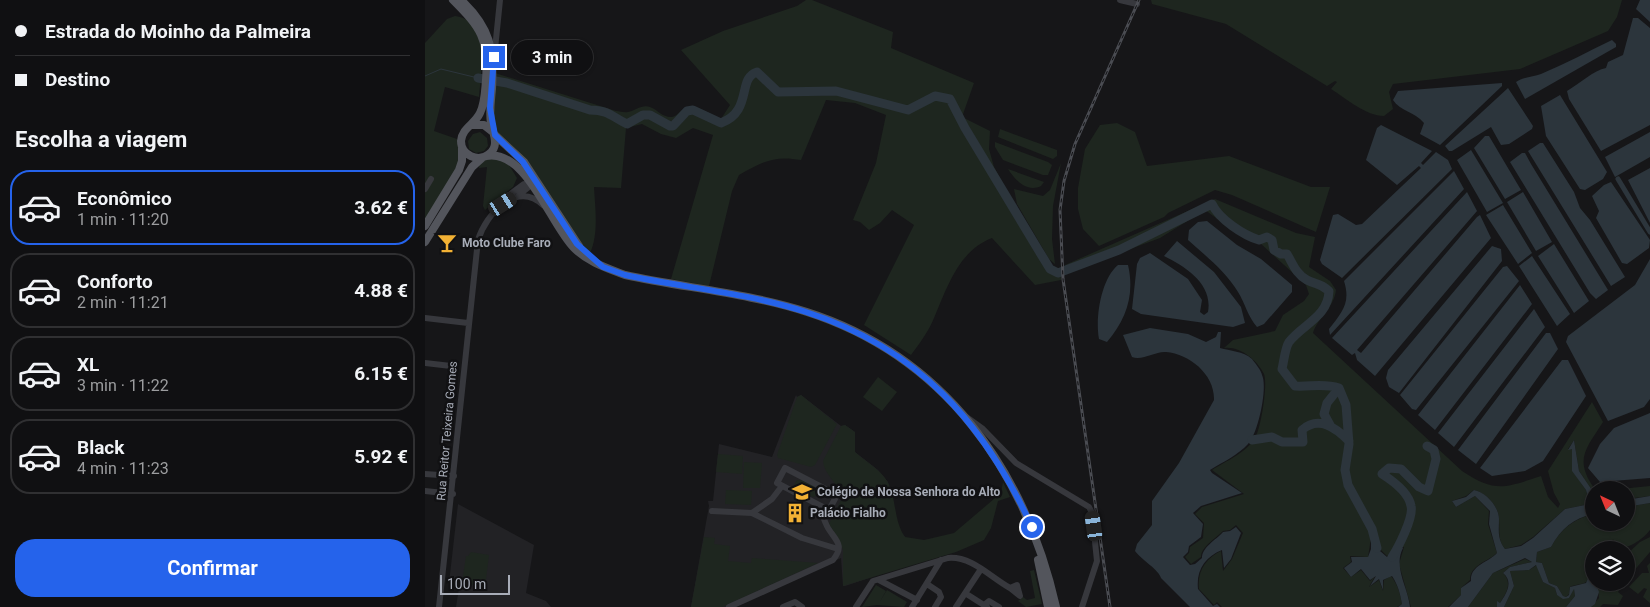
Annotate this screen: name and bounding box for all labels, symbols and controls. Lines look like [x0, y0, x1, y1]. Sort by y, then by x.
text: Estrada do Moinho da Palmeira [45, 20, 311, 43]
callout: 3 min [511, 40, 594, 74]
route end [483, 46, 505, 68]
text: 3 min [532, 48, 572, 67]
text: Destino [45, 68, 110, 91]
text: Escolha a viagem [15, 127, 187, 152]
icon: car [17, 185, 62, 230]
text: Econômico [77, 187, 172, 210]
car [486, 190, 519, 218]
text: 3.62 € [354, 196, 408, 219]
text: 1 min · 11:20 [77, 210, 169, 229]
bar icon: Moto Clube Faro [436, 232, 458, 254]
place label: Moto Clube Faro [462, 236, 551, 250]
icon: car [17, 268, 62, 313]
text: Conforto [77, 270, 153, 293]
text: 4.88 € [354, 279, 408, 302]
text: 2 min · 11:21 [77, 293, 169, 312]
icon: car [17, 351, 62, 396]
text: XL [77, 353, 99, 376]
street label: Rua Reitor Teixeira Gomes [434, 361, 460, 501]
text: 6.15 € [354, 362, 408, 385]
text: 3 min · 11:22 [77, 376, 169, 395]
icon: car [17, 434, 62, 479]
text: Black [77, 436, 124, 459]
text: 5.92 € [354, 445, 408, 468]
text: 4 min · 11:23 [77, 459, 169, 478]
school or university icon: Colégio de Nossa Senhora do Alto [791, 481, 813, 503]
north arrow [1585, 481, 1635, 531]
map controls [1585, 481, 1635, 591]
place label: Colégio de Nossa Senhora do Alto [817, 485, 1001, 499]
building icon: Palácio Fialho [784, 502, 806, 524]
place label: Palácio Fialho [810, 506, 886, 520]
car [1084, 510, 1103, 542]
route start [1021, 516, 1043, 538]
button: Confirmar [15, 539, 410, 597]
button: layers [1585, 541, 1635, 591]
scale bar [440, 572, 510, 595]
text: 100 m [447, 576, 486, 592]

